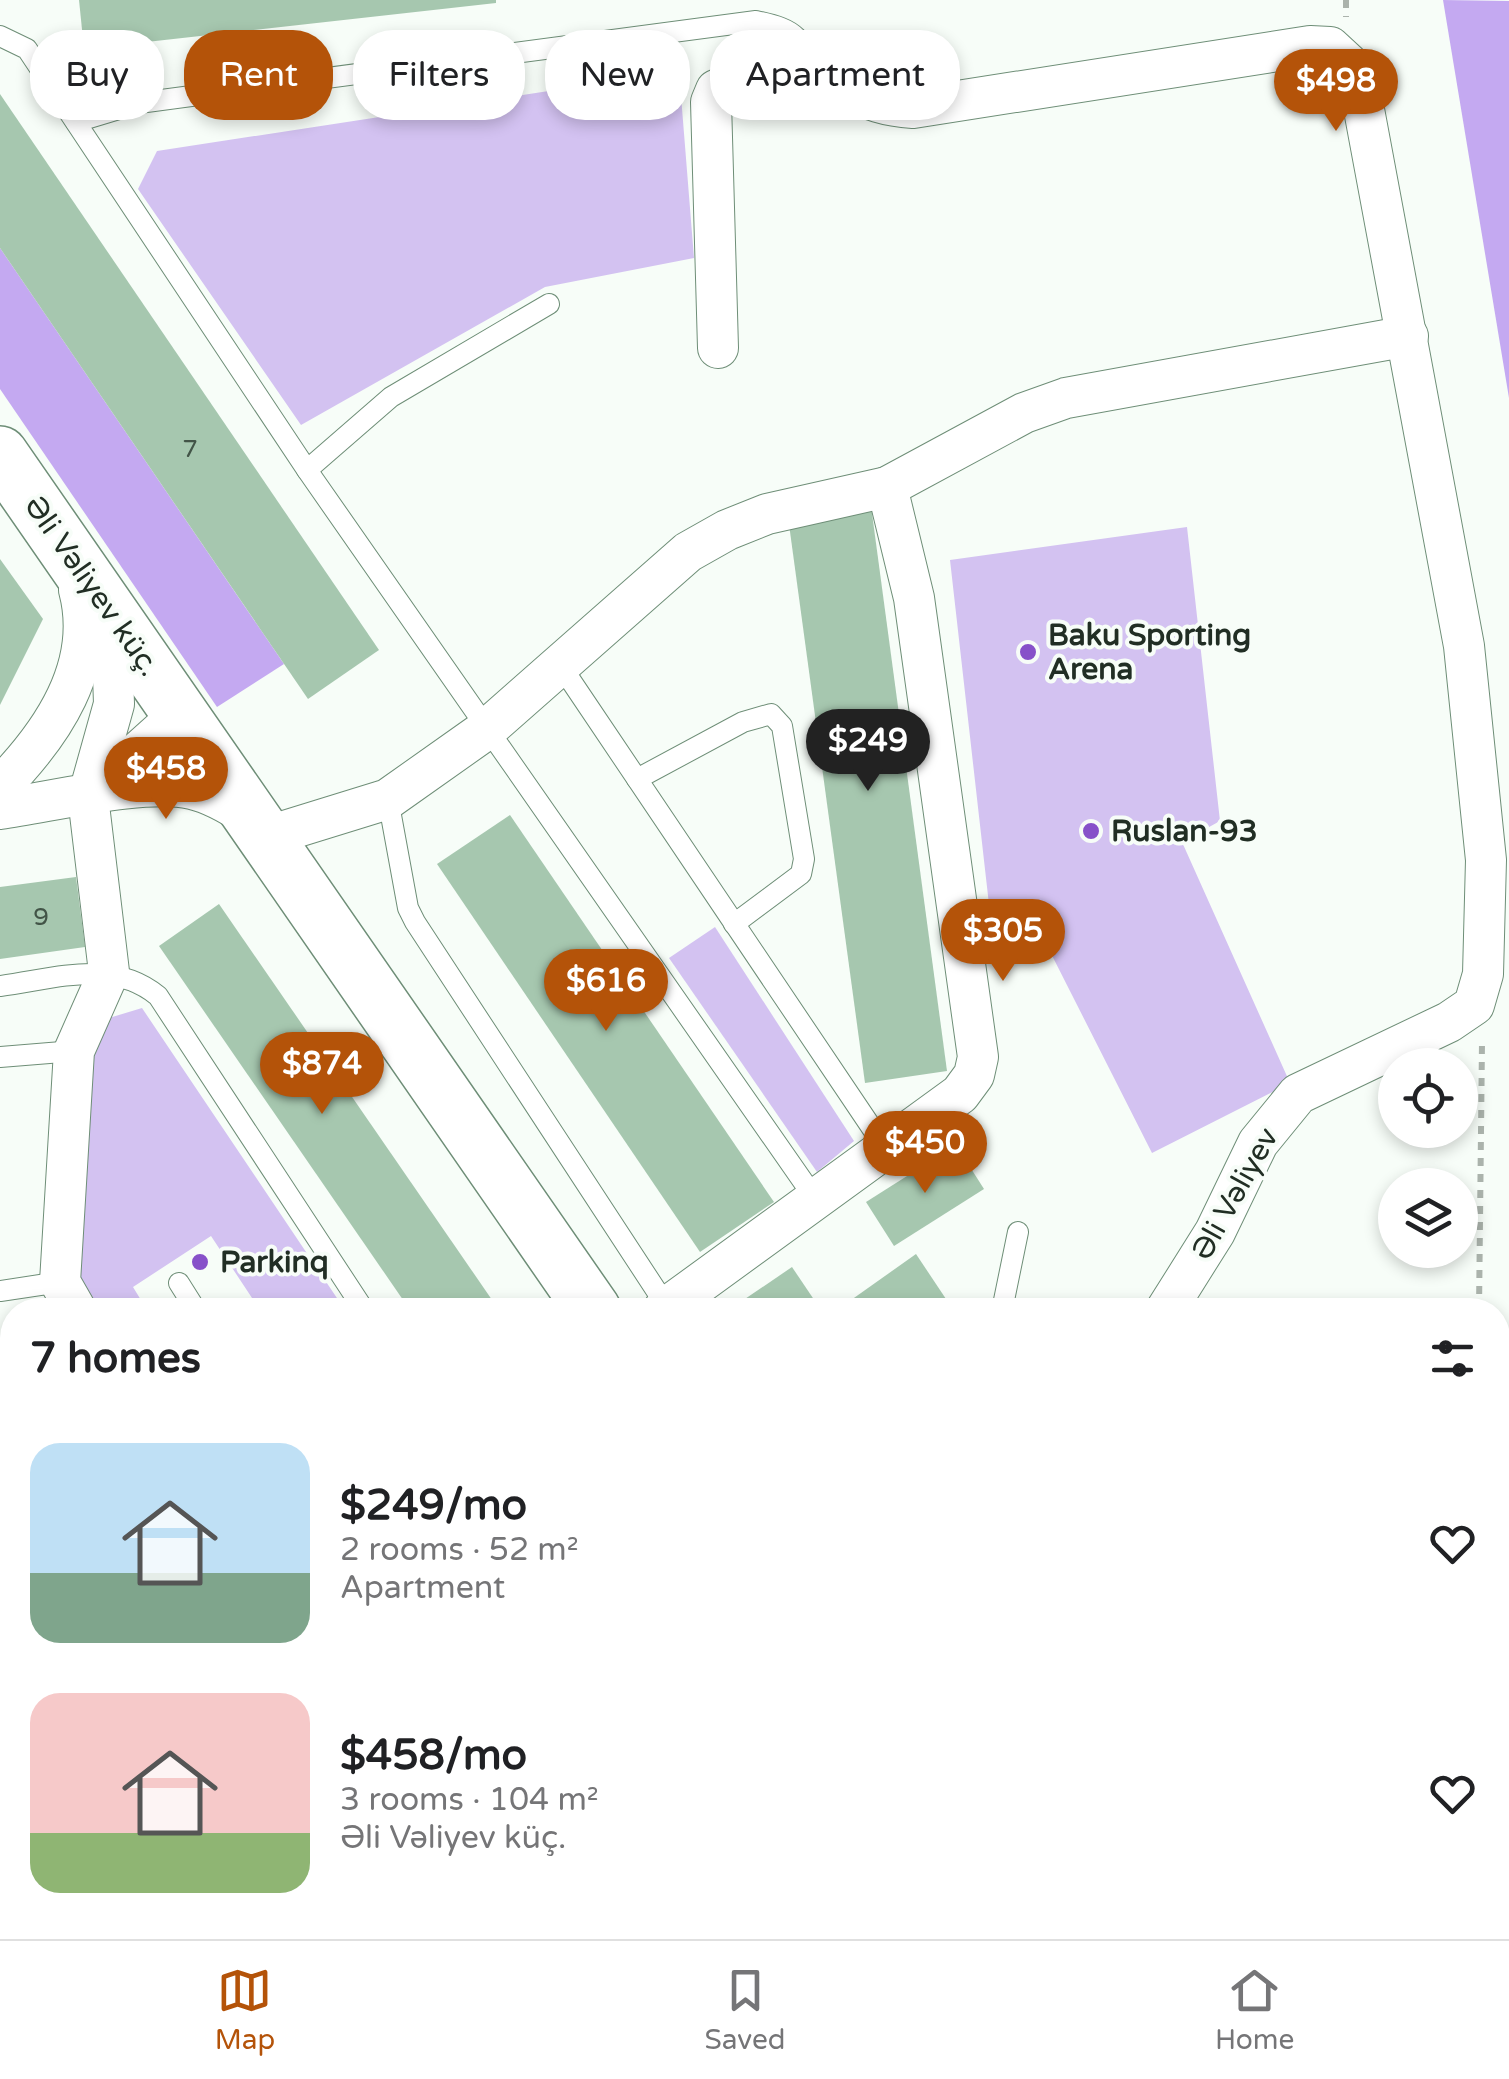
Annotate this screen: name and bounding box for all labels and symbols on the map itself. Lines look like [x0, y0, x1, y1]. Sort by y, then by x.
pin: $498 [1277, 49, 1395, 134]
house number: 7 [182, 434, 198, 464]
street label: Əli Vəliyev küç. [16, 488, 168, 684]
place label: Baku Sporting Arena [1048, 617, 1251, 688]
marker: Baku Sporting Arena [1017, 641, 1039, 663]
pin: $249 [809, 709, 927, 794]
pin: $458 [107, 737, 225, 822]
place label: Ruslan-93 [1111, 813, 1258, 850]
marker: Ruslan-93 [1080, 820, 1102, 842]
pin: $305 [944, 899, 1062, 984]
house number: 9 [33, 902, 49, 932]
pin: $616 [547, 949, 665, 1034]
pin: $874 [263, 1032, 381, 1117]
pin: $450 [866, 1111, 984, 1196]
street label: Əli Vəliyev [1183, 1121, 1287, 1267]
place label: Parkinq [220, 1244, 329, 1281]
marker: Parkinq [189, 1251, 211, 1273]

